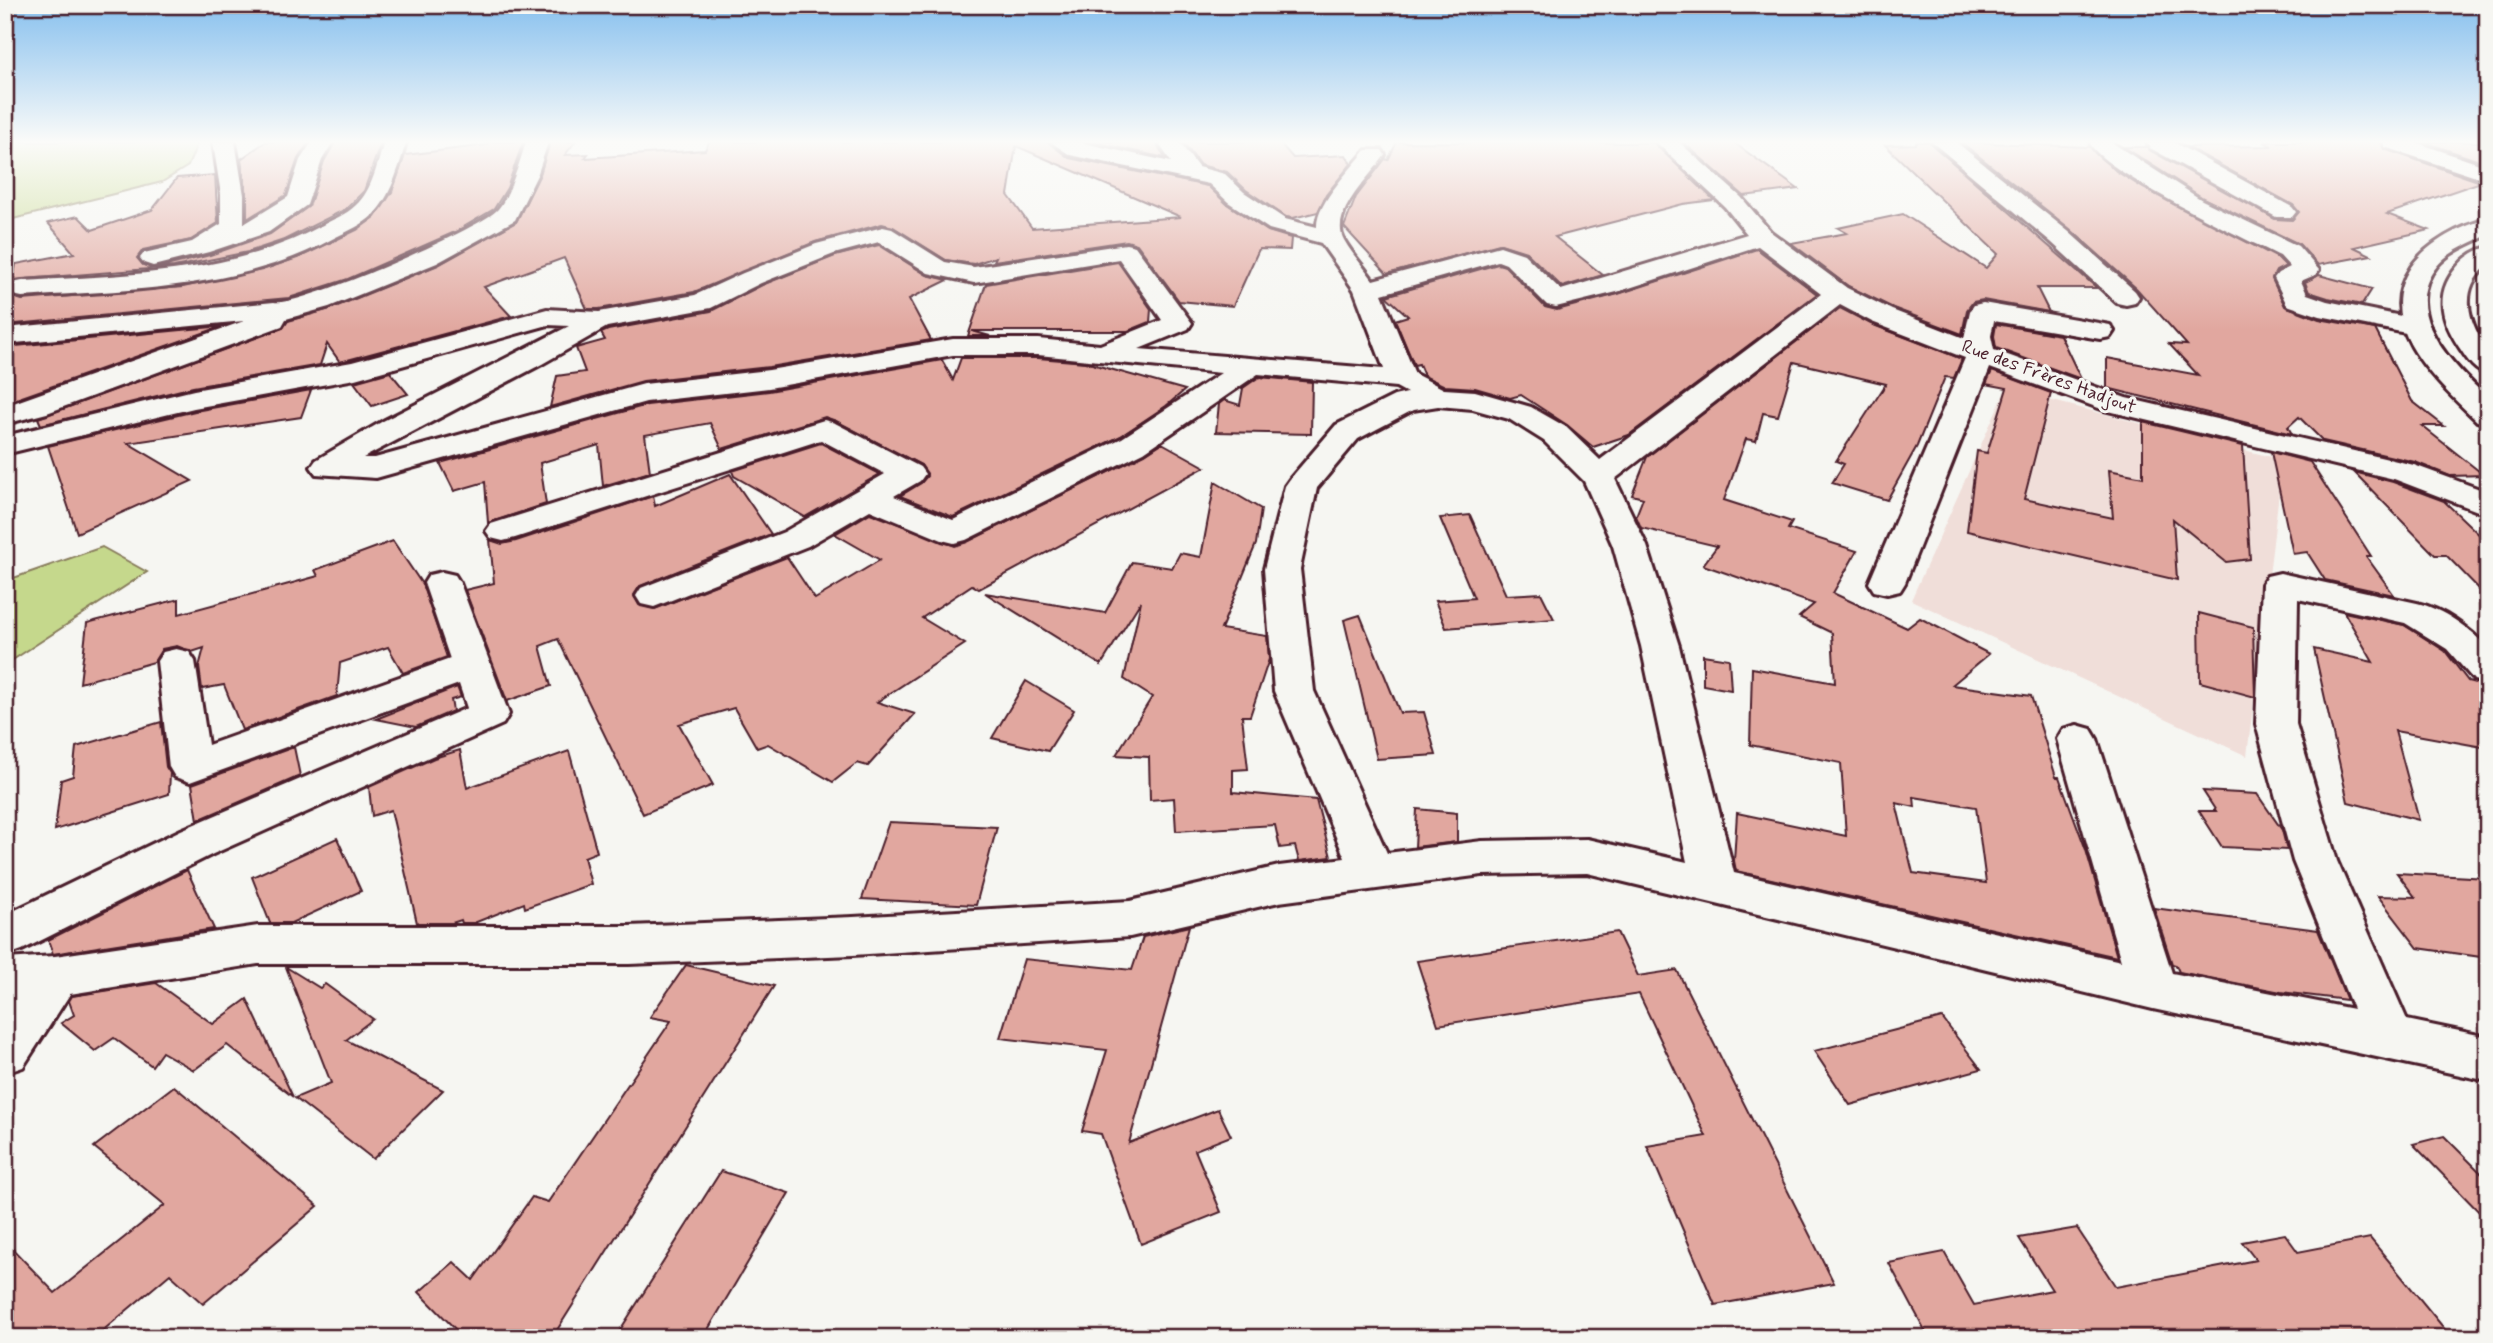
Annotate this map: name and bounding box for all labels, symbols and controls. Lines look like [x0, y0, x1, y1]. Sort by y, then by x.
street label: Rue des Frères Hadjout [1958, 334, 2140, 421]

